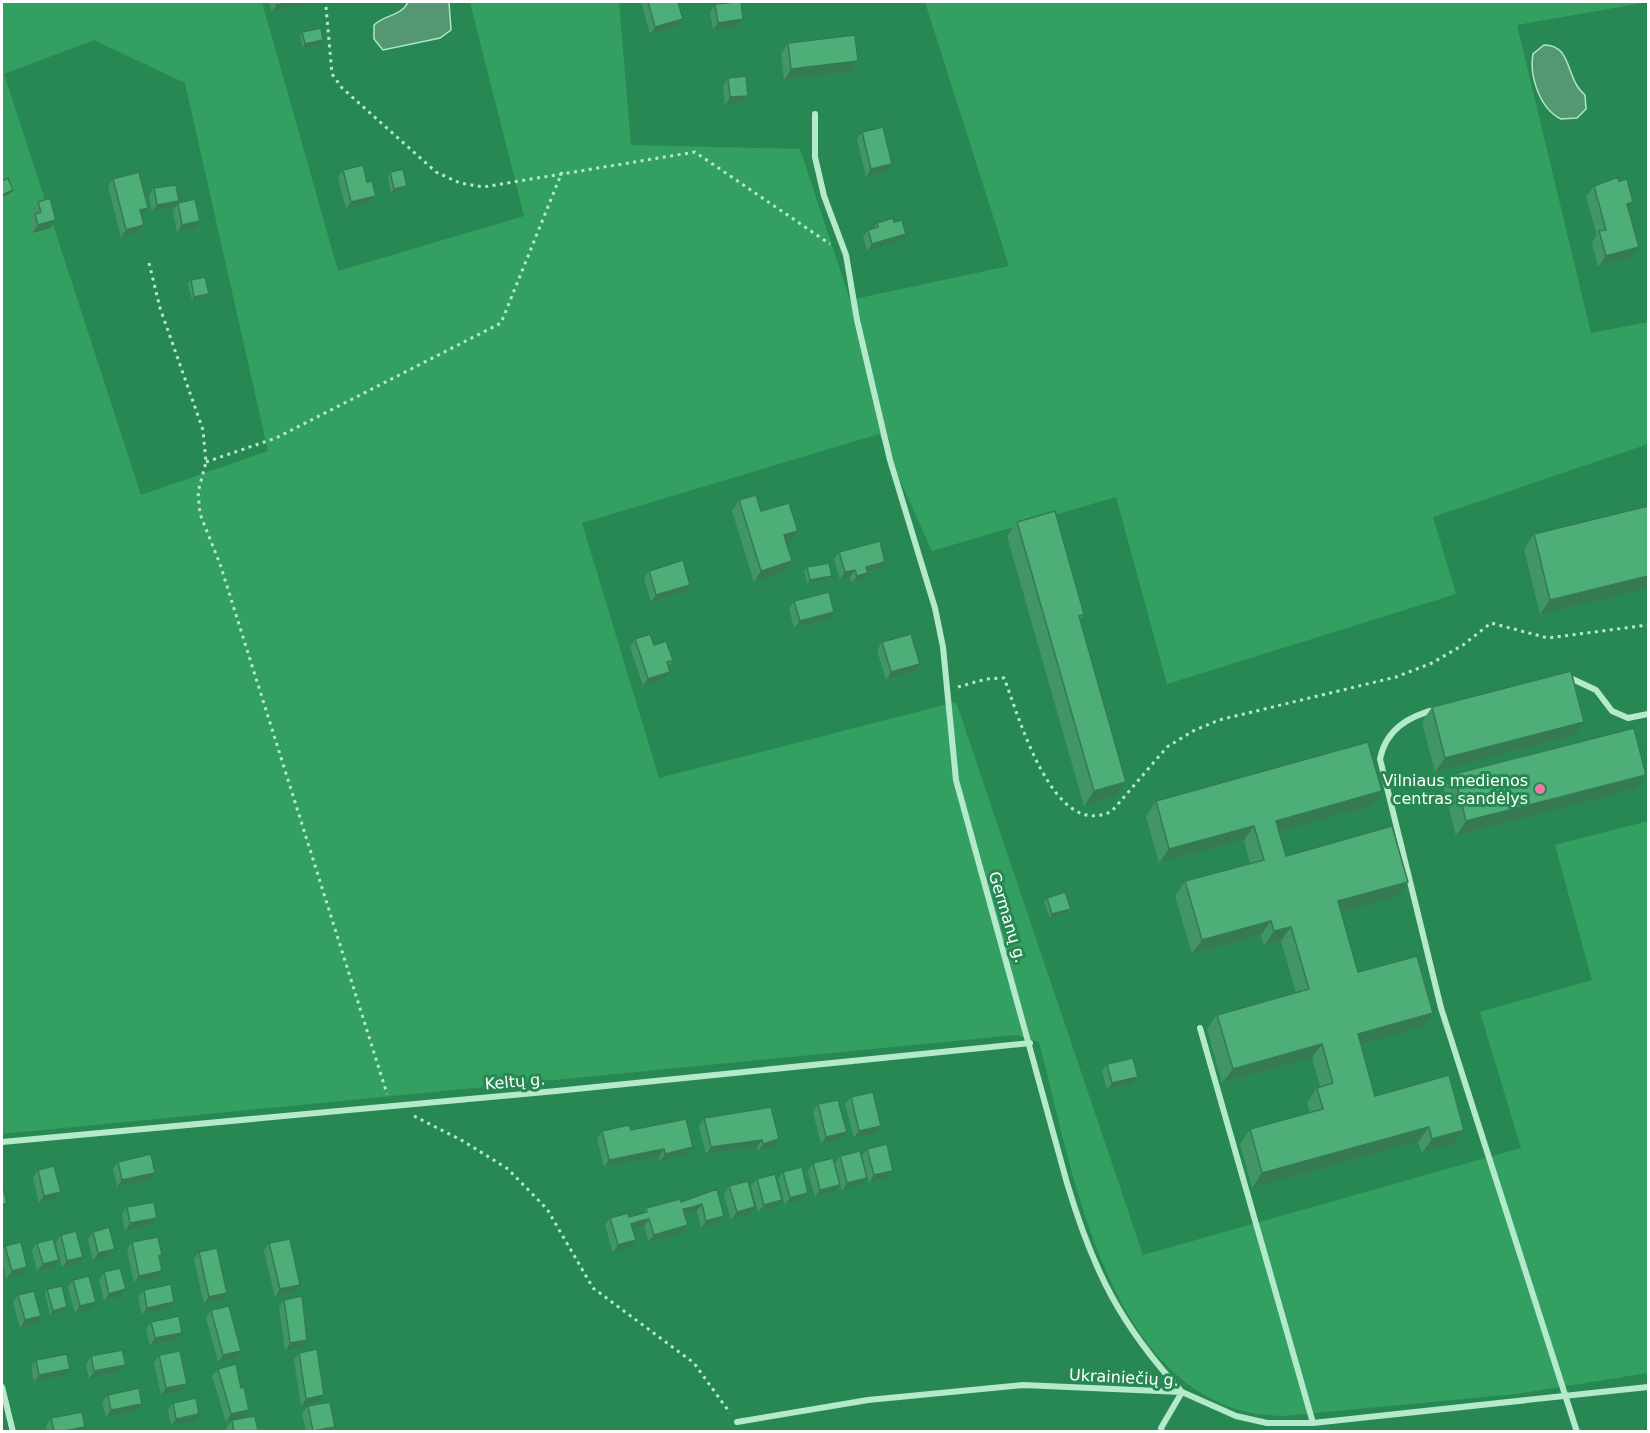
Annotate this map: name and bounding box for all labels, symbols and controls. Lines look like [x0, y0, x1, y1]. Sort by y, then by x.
place label: Vilniaus medienos centras sandėlys [1382, 771, 1528, 808]
marker: Vilniaus medienos centras sandėlys [1533, 782, 1547, 796]
street label: Germanų g. [985, 869, 1030, 965]
street label: Keltų g. [484, 1069, 546, 1094]
street label: Ukrainiečių g. [1069, 1365, 1179, 1390]

